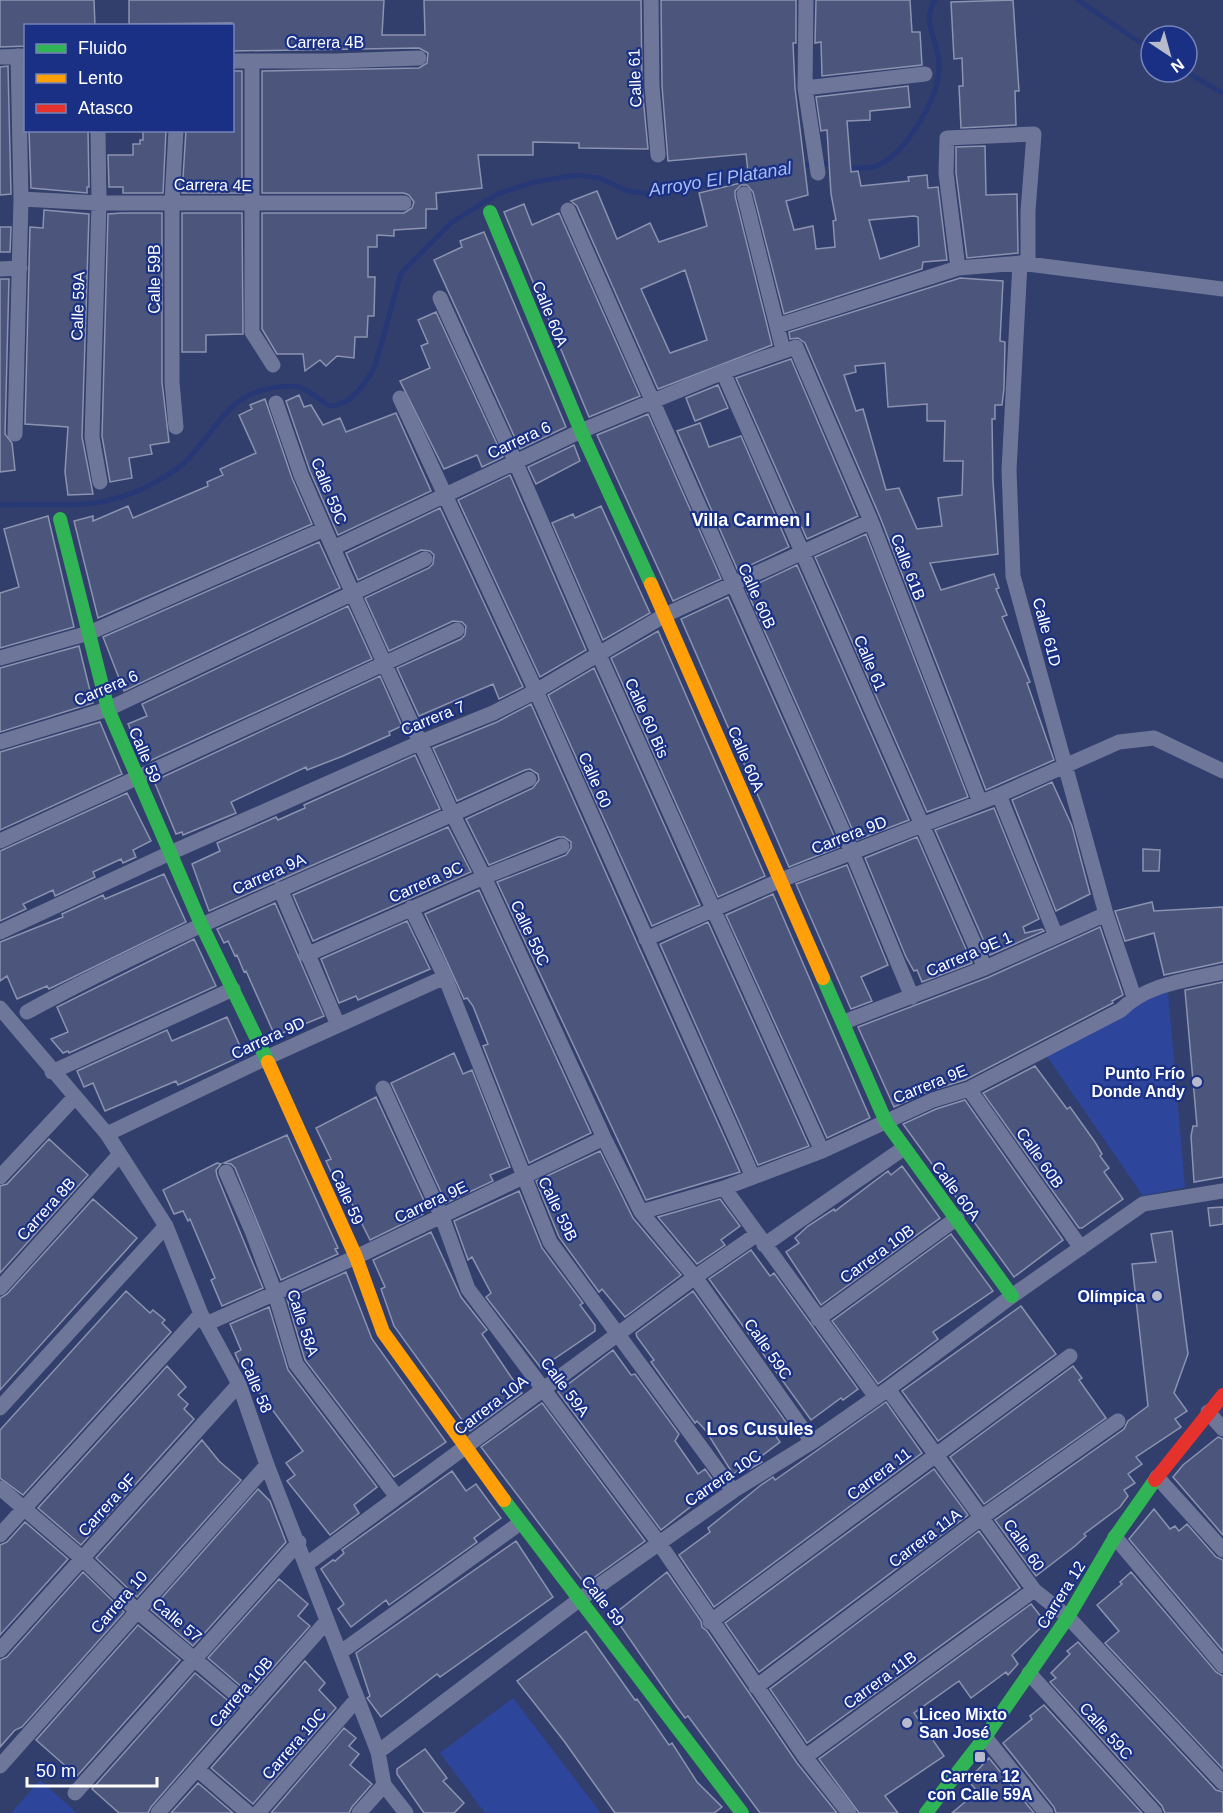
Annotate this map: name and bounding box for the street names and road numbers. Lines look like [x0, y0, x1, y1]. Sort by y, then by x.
street label: Carrera 4B [286, 34, 364, 51]
street label: Calle 61 [625, 48, 645, 108]
street label: Carrera 4E [174, 176, 252, 194]
street label: Calle 59B [146, 244, 163, 314]
street label: Calle 59A [68, 271, 88, 341]
street label: Calle 60A [529, 279, 571, 350]
street label: Carrera 6 [485, 418, 553, 462]
street label: Calle 59C [308, 455, 350, 527]
street label: Calle 61B [888, 532, 928, 602]
street label: Calle 60B [735, 561, 779, 631]
street label: Calle 61D [1030, 596, 1064, 668]
street label: Calle 61 [851, 633, 889, 693]
street label: Carrera 6 [72, 667, 141, 709]
street label: Calle 60 Bis [622, 676, 672, 760]
street label: Carrera 7 [398, 697, 468, 739]
street label: Calle 60A [725, 724, 768, 795]
street label: Calle 59 [126, 725, 164, 785]
street label: Calle 60 [575, 750, 615, 810]
street label: Carrera 9D [809, 813, 889, 857]
street label: Carrera 9A [230, 850, 308, 898]
street label: Carrera 9C [386, 858, 466, 906]
street label: Calle 59C [507, 898, 553, 968]
street label: Carrera 9E 1 [924, 928, 1015, 980]
street label: Carrera 9D [229, 1014, 307, 1062]
street label: Carrera 9E [891, 1061, 969, 1107]
street label: Calle 60B [1013, 1125, 1067, 1191]
street label: Calle 60A [928, 1158, 984, 1224]
street label: Calle 59 [327, 1167, 367, 1227]
street label: Carrera 8B [14, 1174, 78, 1244]
street label: Calle 59B [535, 1174, 581, 1244]
street label: Carrera 9E [392, 1178, 470, 1226]
street label: Carrera 10B [837, 1222, 917, 1286]
street label: Calle 58A [284, 1287, 322, 1359]
street label: Calle 59C [741, 1315, 795, 1383]
street label: Calle 59A [537, 1354, 593, 1420]
street label: Calle 58 [237, 1355, 275, 1415]
street label: Carrera 10A [451, 1372, 531, 1438]
street label: Carrera 11 [844, 1444, 914, 1503]
street label: Carrera 10C [682, 1446, 764, 1510]
street label: Carrera 9F [75, 1470, 139, 1539]
street label: Carrera 11A [886, 1505, 965, 1571]
street label: Calle 60 [1000, 1516, 1048, 1574]
street label: Carrera 12 [1034, 1558, 1089, 1632]
street label: Carrera 10 [87, 1567, 151, 1636]
street label: Calle 59 [578, 1573, 628, 1629]
street label: Calle 57 [149, 1595, 205, 1645]
street label: Carrera 11B [840, 1648, 920, 1712]
street label: Carrera 10B [206, 1654, 276, 1730]
street label: Calle 59C [1076, 1699, 1136, 1763]
street label: Carrera 10C [259, 1705, 329, 1783]

